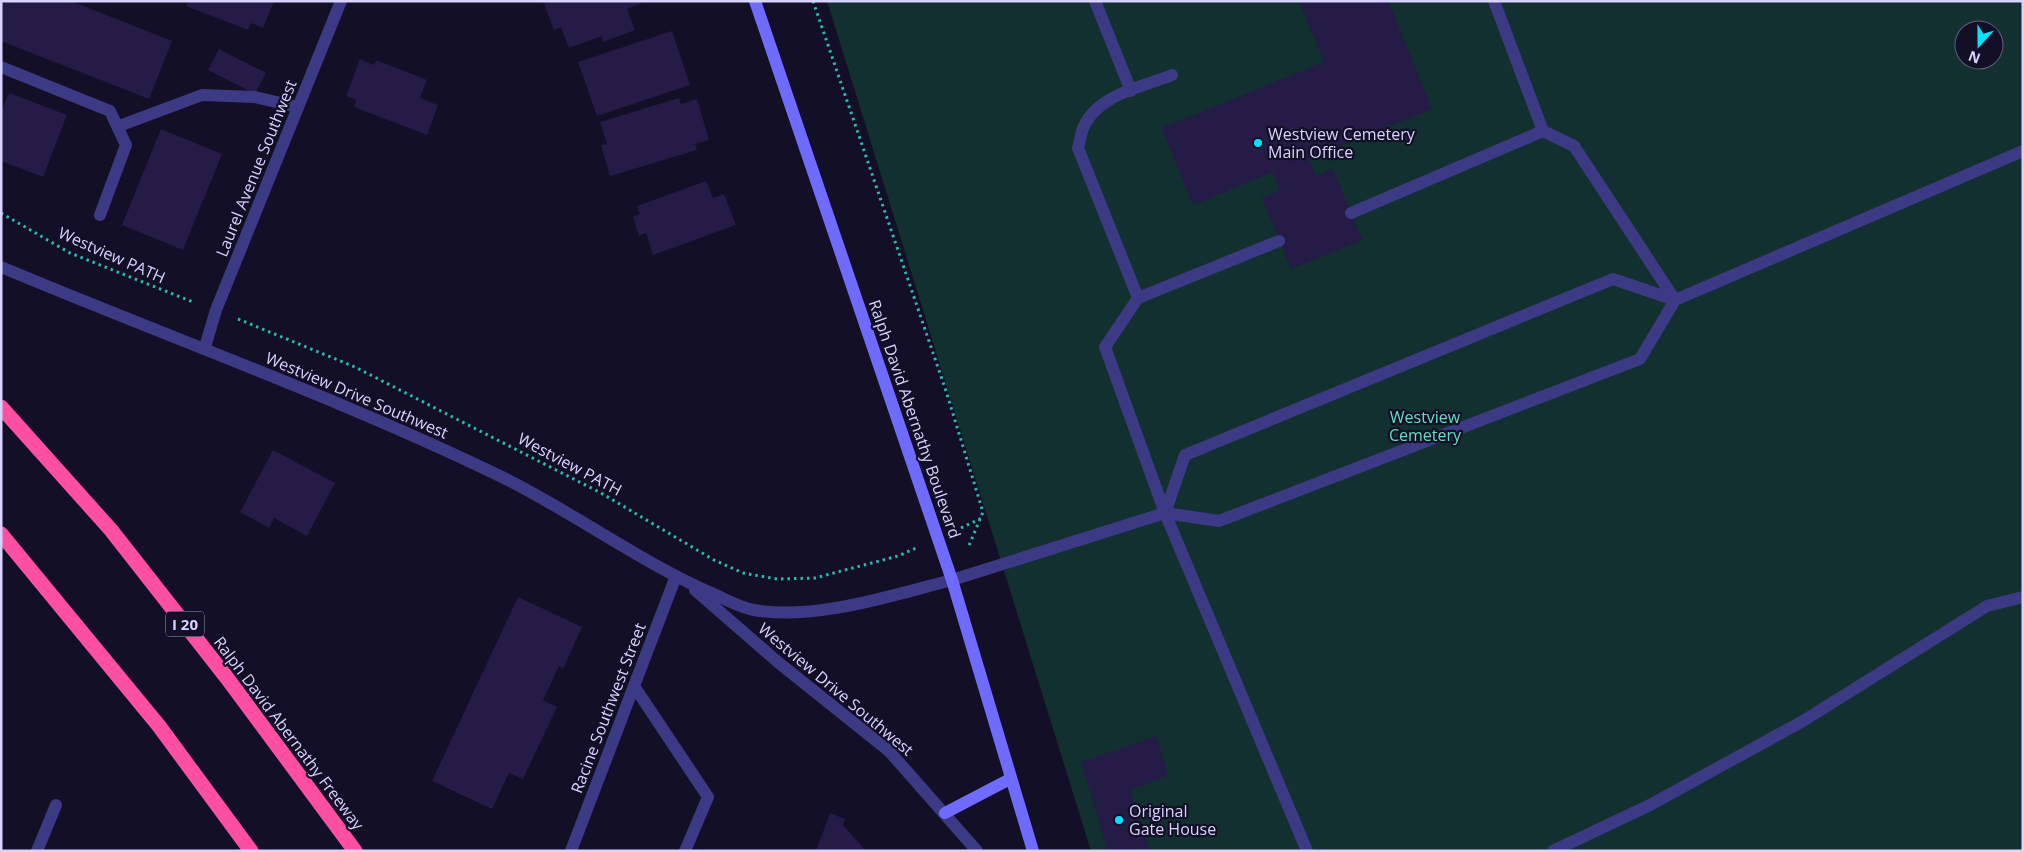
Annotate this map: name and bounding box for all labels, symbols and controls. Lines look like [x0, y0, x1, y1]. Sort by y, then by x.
north arrow [1954, 20, 2004, 70]
text: N [1965, 47, 1983, 69]
street label: Laurel Avenue Southwest [210, 76, 302, 260]
place label: Westview Cemetery Main Office [1268, 123, 1416, 163]
marker: Westview Cemetery Main Office [1252, 137, 1264, 149]
street label: Westview PATH [55, 222, 169, 288]
street label: Ralph David Abernathy Boulevard [864, 297, 966, 541]
street label: Westview Drive Southwest [262, 347, 452, 444]
park label: Westview Cemetery [1389, 406, 1462, 446]
street label: Westview PATH [514, 427, 626, 501]
road number: I 20 [166, 612, 204, 636]
street label: Westview Drive Southwest [754, 617, 919, 761]
street label: Racine Southwest Street [565, 619, 651, 796]
street label: Ralph David Abernathy Freeway [209, 632, 370, 835]
place label: Original Gate House [1129, 800, 1216, 840]
marker: Original Gate House [1113, 814, 1125, 826]

